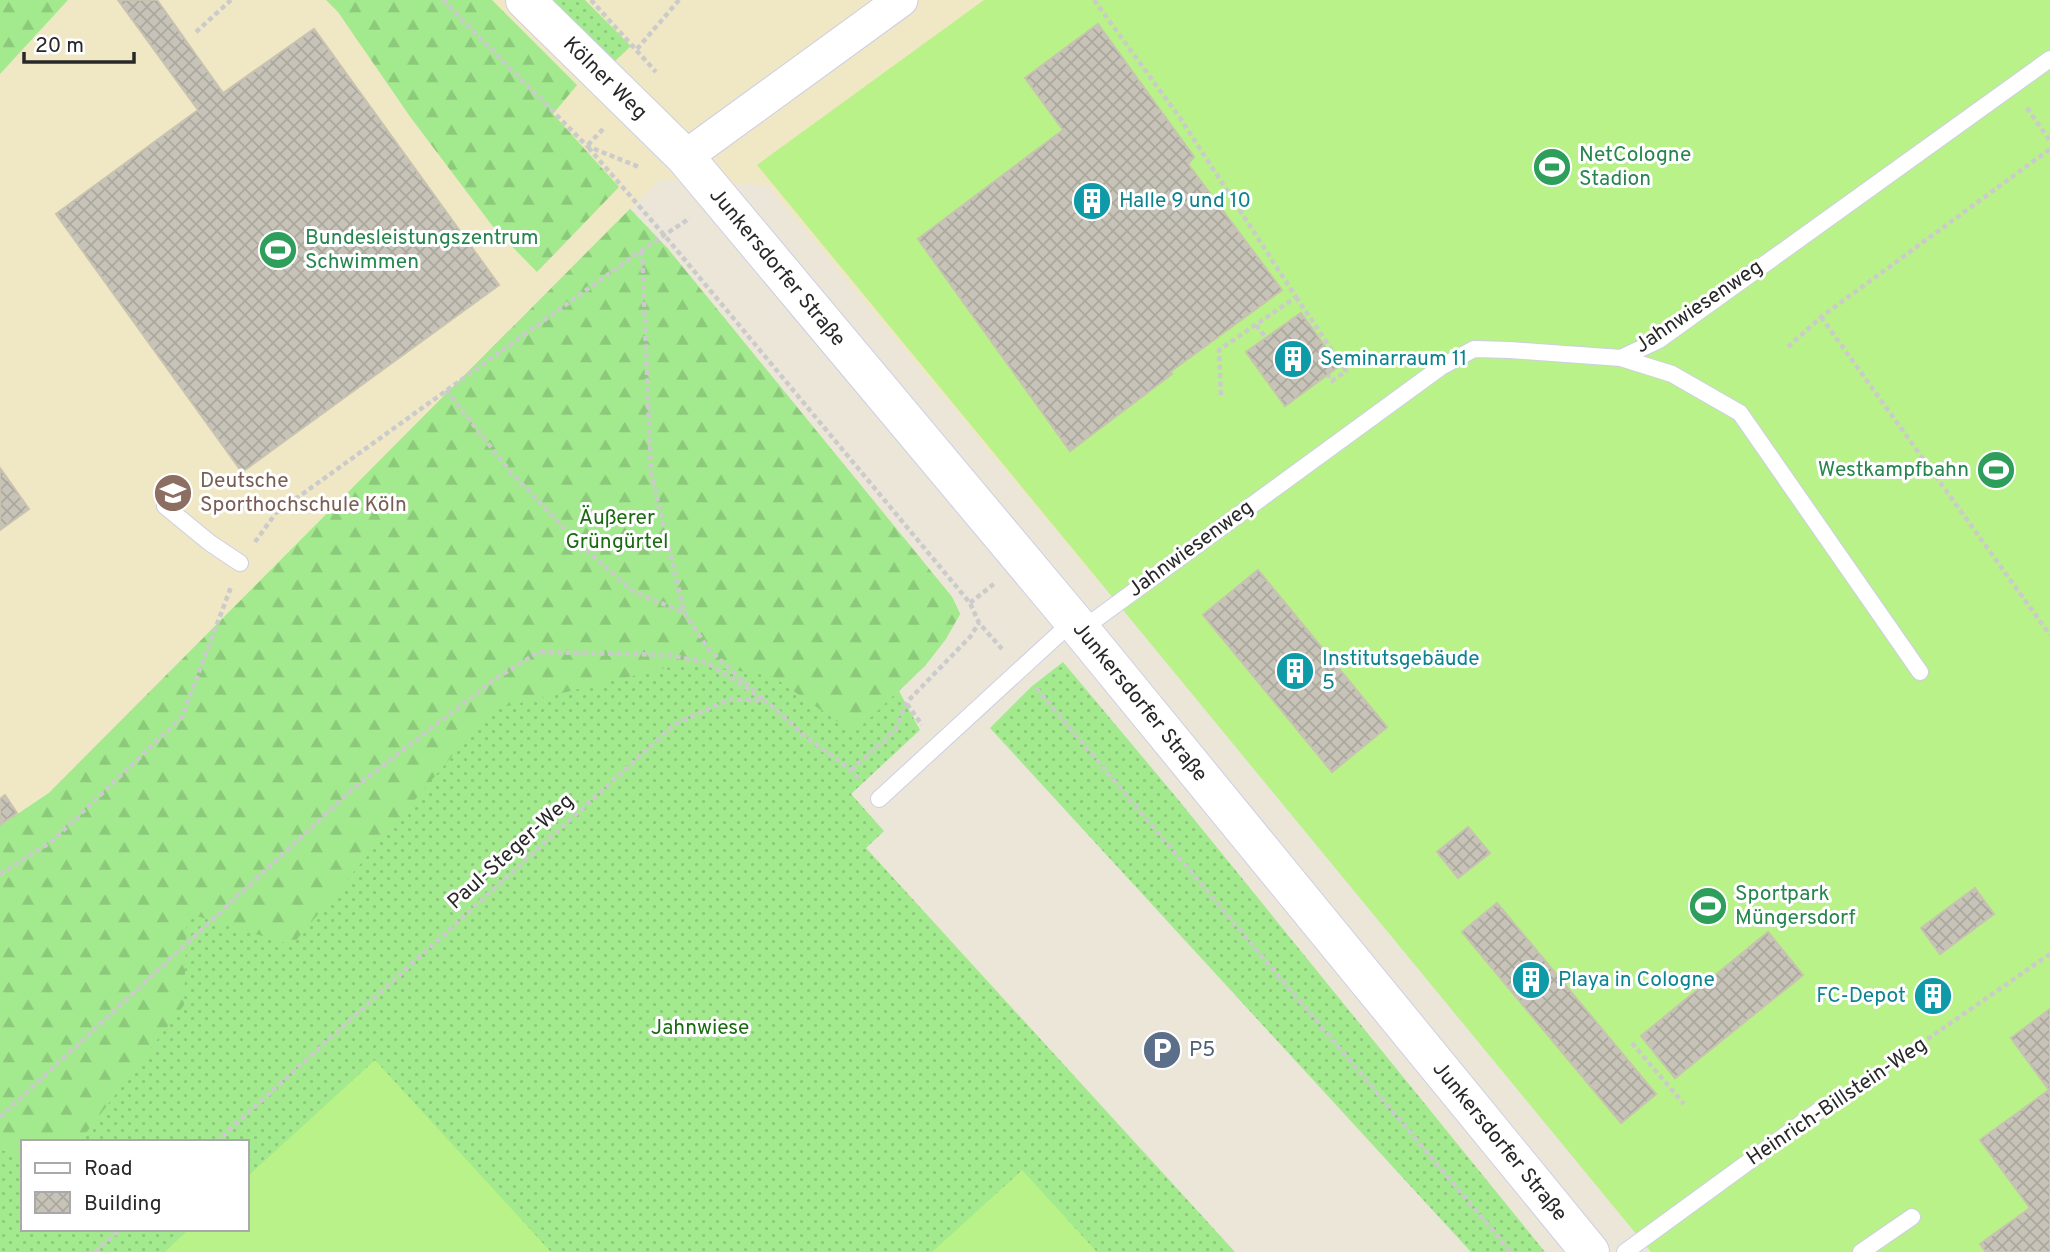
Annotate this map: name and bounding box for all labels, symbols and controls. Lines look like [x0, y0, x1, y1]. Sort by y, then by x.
scale bar [24, 21, 135, 65]
street label: Kölner Weg [557, 31, 653, 126]
text: 20 m [35, 33, 84, 60]
place label: NetCologne Stadion [1579, 142, 1691, 193]
sports icon: NetCologne Stadion [1531, 146, 1573, 188]
building icon: Halle 9 und 10 [1071, 180, 1113, 222]
street label: Junkersdorfer Straße [703, 182, 852, 352]
place label: Halle 9 und 10 [1119, 188, 1251, 215]
place label: Bundesleistungszentrum Schwimmen [305, 225, 539, 276]
sports icon: Bundesleistungszentrum Schwimmen [257, 229, 299, 271]
street label: Jahnwiesenweg [1630, 254, 1768, 360]
building icon: Seminarraum 11 [1272, 338, 1314, 380]
place label: Seminarraum 11 [1320, 346, 1467, 373]
sports icon: Westkampfbahn [1975, 449, 2017, 491]
place label: Westkampfbahn [1818, 457, 1969, 484]
place label: Deutsche Sporthochschule Köln [200, 468, 407, 519]
school or university icon: Deutsche Sporthochschule Köln [152, 472, 194, 514]
street label: Jahnwiesenweg [1123, 494, 1259, 604]
park label: Äußerer Grüngürtel [565, 505, 669, 556]
street label: Junkersdorfer Straße [1066, 616, 1213, 787]
place label: Institutsgebäude 5 [1322, 646, 1480, 697]
building icon: Institutsgebäude 5 [1274, 650, 1316, 692]
street label: Paul-Steger-Weg [442, 788, 580, 916]
place label: Sportpark Müngersdorf [1735, 881, 1855, 932]
sports icon: Sportpark Müngersdorf [1687, 885, 1729, 927]
building icon: Playa in Cologne [1510, 959, 1552, 1001]
place label: Playa in Cologne [1558, 967, 1715, 994]
building icon: FC-Depot [1912, 975, 1954, 1017]
place label: FC-Depot [1816, 983, 1906, 1010]
park label: Jahnwiese [651, 1015, 749, 1042]
parking icon: P5 [1141, 1029, 1183, 1071]
street label: Heinrich-Billstein-Weg [1742, 1032, 1932, 1172]
place label: P5 [1189, 1037, 1215, 1064]
street label: Junkersdorfer Straße [1426, 1056, 1573, 1227]
legend [21, 1140, 248, 1231]
text: Road [84, 1156, 133, 1183]
text: Building [84, 1191, 162, 1218]

